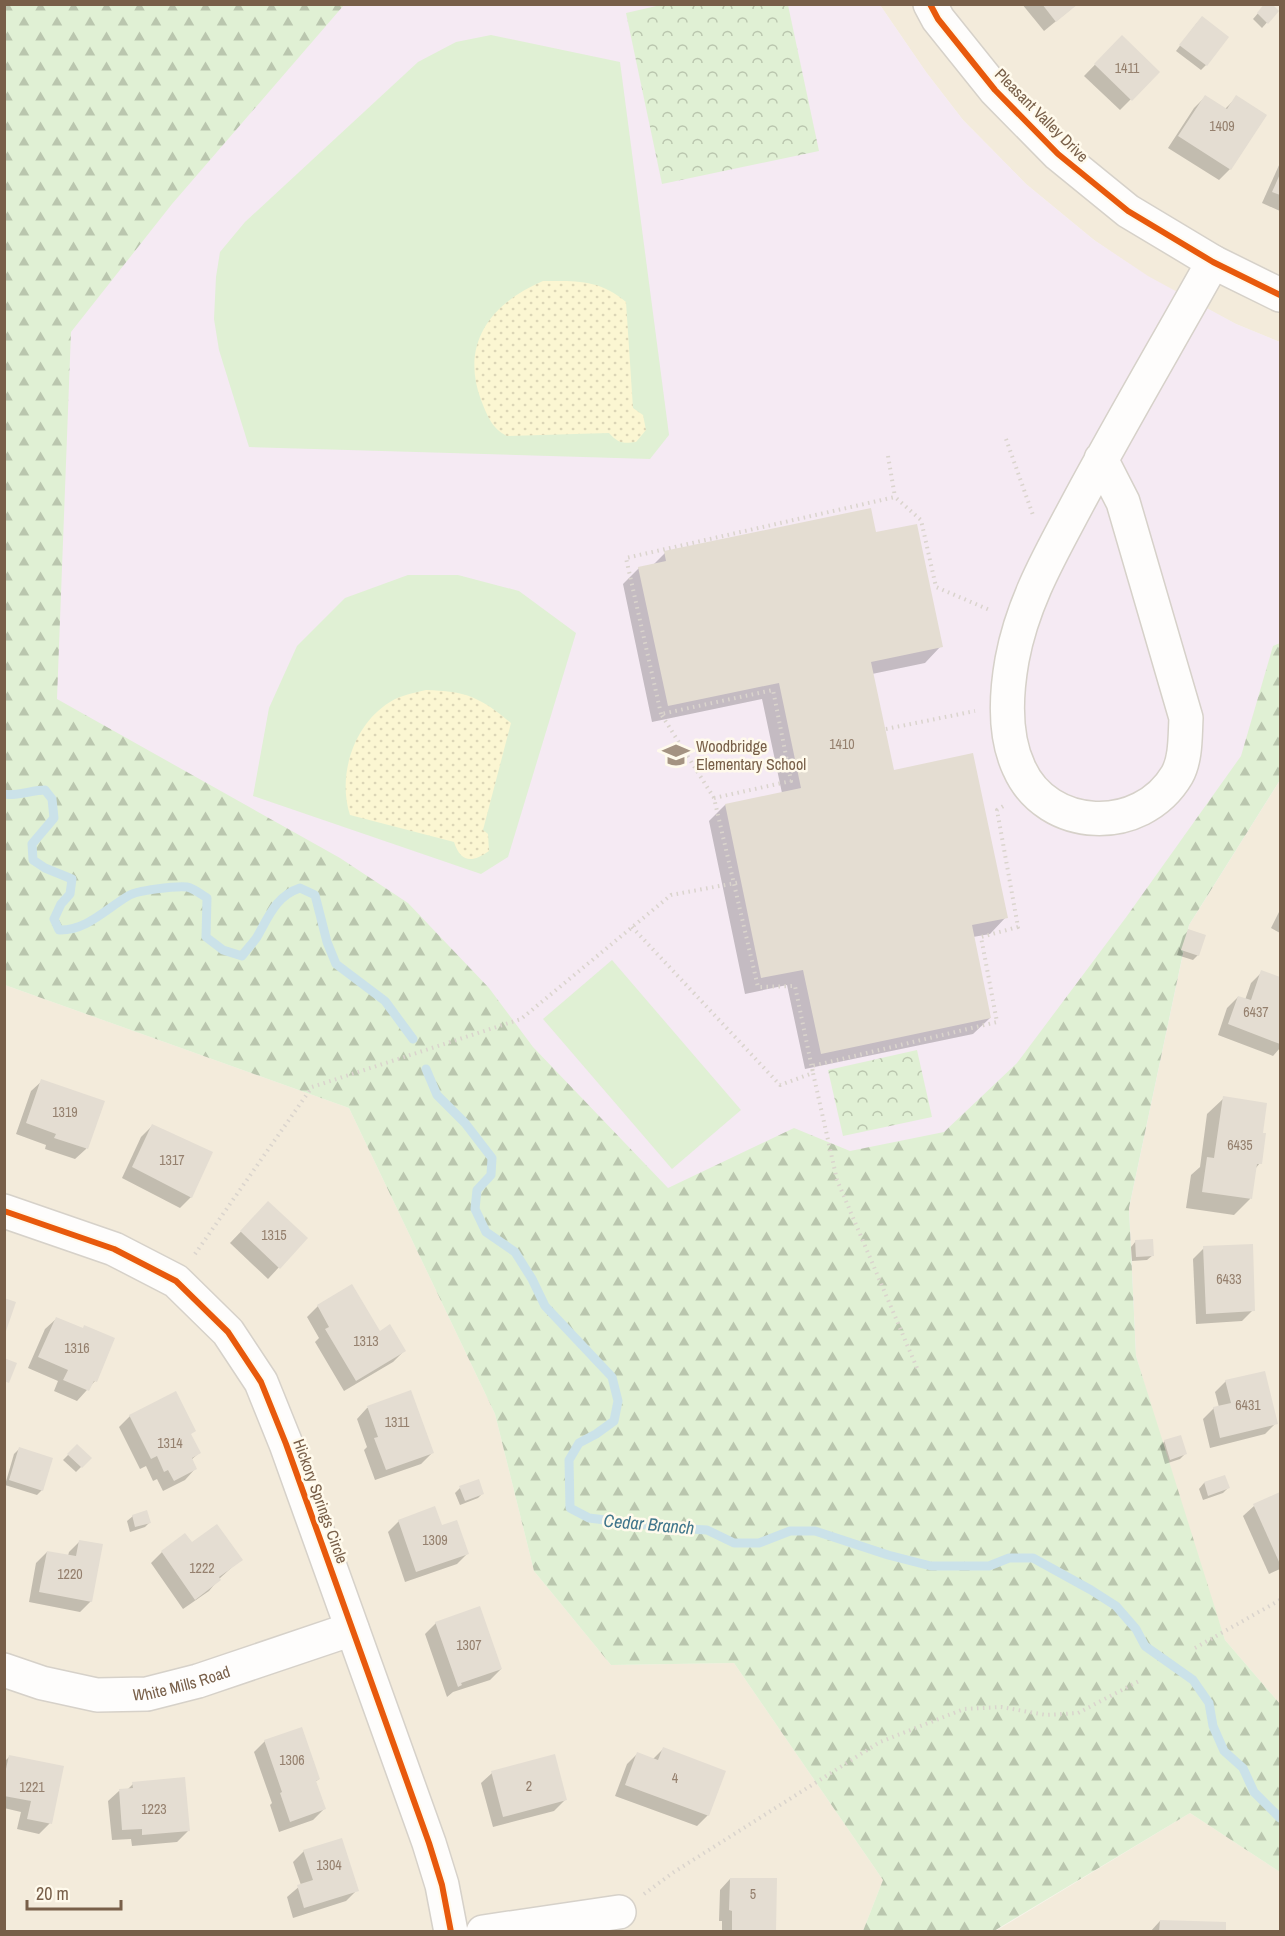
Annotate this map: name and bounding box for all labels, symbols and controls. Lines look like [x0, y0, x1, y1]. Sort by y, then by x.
house number: 1411 [1115, 59, 1140, 77]
street label: Pleasant Valley Drive [990, 63, 1094, 167]
house number: 1409 [1209, 117, 1235, 135]
place label: Woodbridge Elementary School [696, 735, 806, 775]
house number: 1410 [829, 735, 855, 753]
school or university icon: Woodbridge Elementary School [661, 740, 691, 770]
house number: 6437 [1243, 1003, 1269, 1021]
house number: 1319 [52, 1103, 78, 1121]
house number: 6435 [1227, 1136, 1253, 1154]
house number: 1317 [159, 1151, 185, 1169]
house number: 1315 [261, 1226, 287, 1244]
house number: 6433 [1216, 1270, 1242, 1288]
house number: 1313 [353, 1332, 379, 1350]
house number: 1316 [64, 1339, 90, 1357]
house number: 6431 [1235, 1396, 1261, 1414]
house number: 1311 [385, 1413, 410, 1431]
house number: 1314 [157, 1434, 183, 1452]
street label: Hickory Springs Circle [288, 1436, 354, 1566]
water label: Cedar Branch [603, 1508, 695, 1540]
house number: 1309 [422, 1531, 448, 1549]
house number: 1222 [189, 1559, 215, 1577]
house number: 1220 [57, 1565, 83, 1583]
house number: 1307 [456, 1636, 482, 1654]
street label: White Mills Road [132, 1660, 233, 1705]
house number: 1306 [279, 1751, 305, 1769]
house number: 4 [672, 1769, 679, 1787]
house number: 2 [526, 1777, 532, 1795]
house number: 1221 [19, 1778, 45, 1796]
house number: 1223 [141, 1800, 167, 1818]
house number: 1304 [316, 1856, 342, 1874]
scale bar [27, 1873, 122, 1911]
text: 20 m [36, 1881, 69, 1906]
house number: 5 [750, 1885, 756, 1903]

